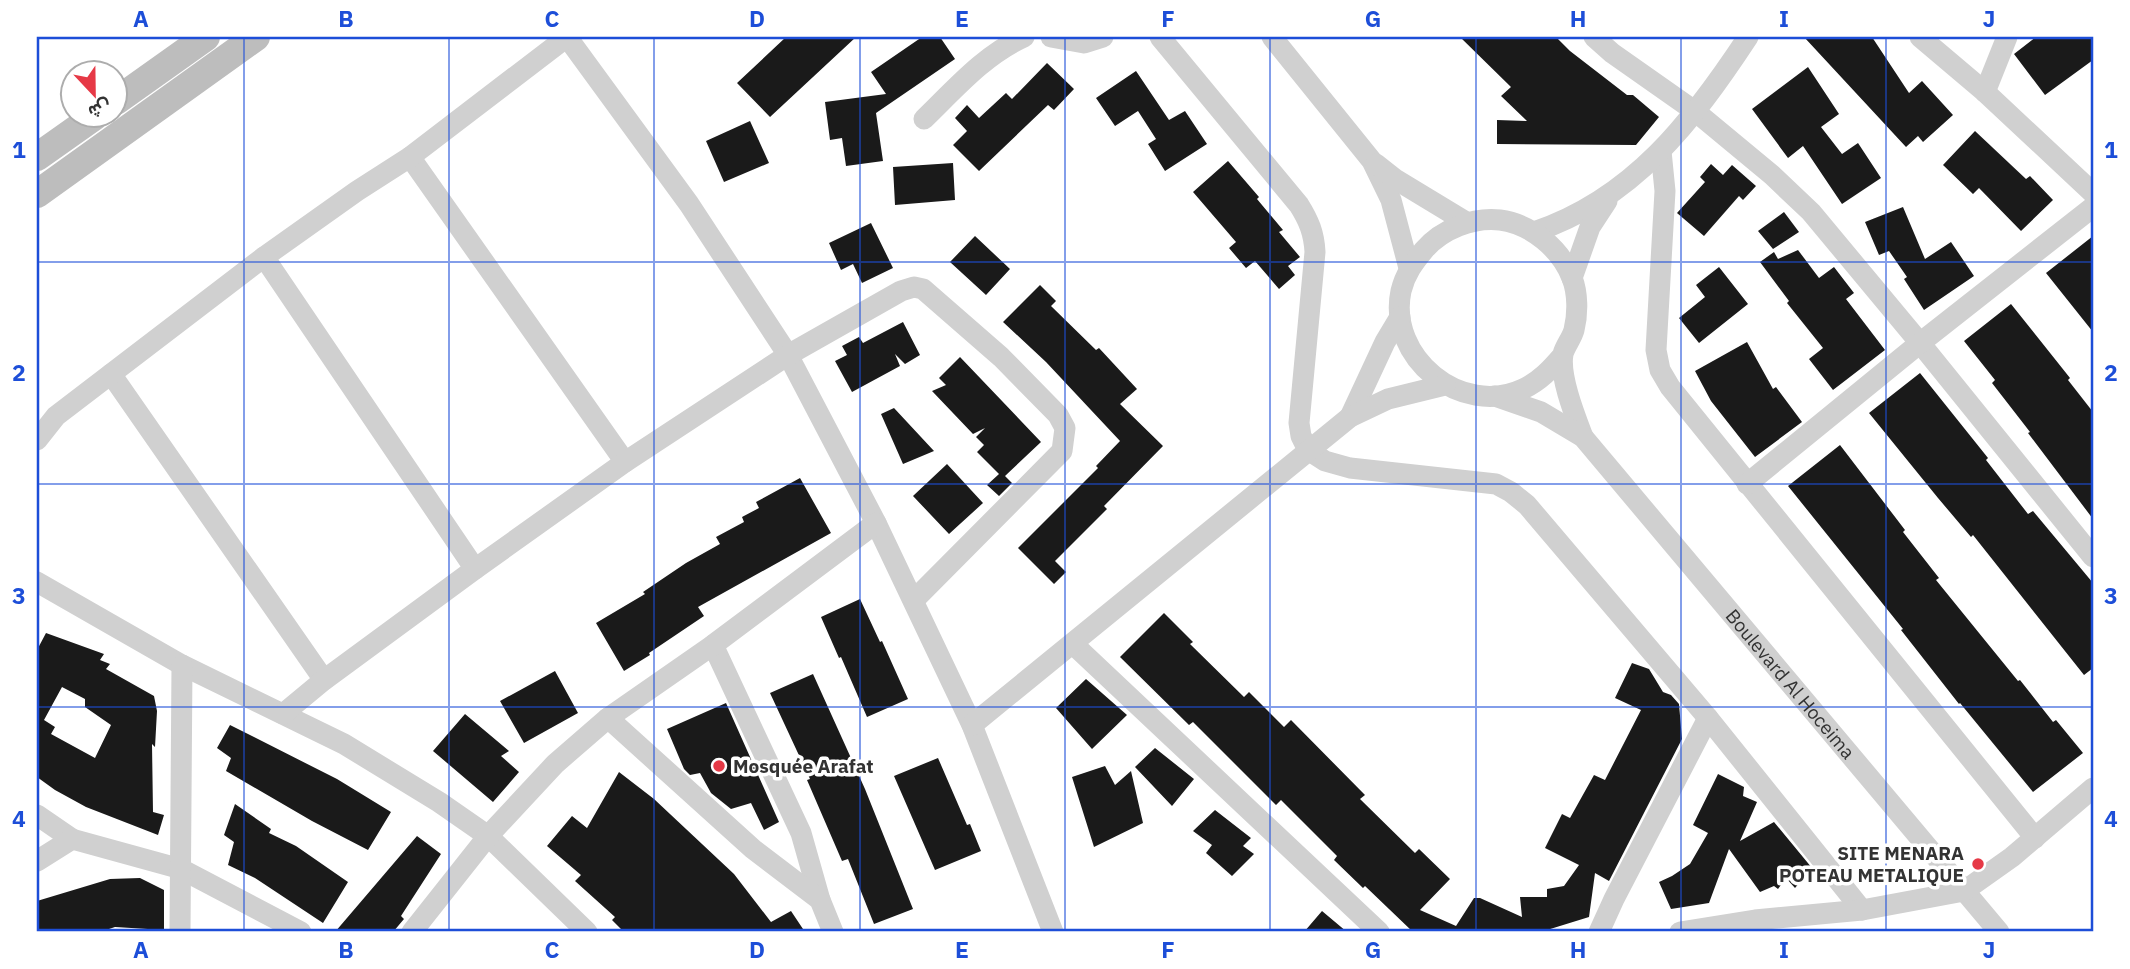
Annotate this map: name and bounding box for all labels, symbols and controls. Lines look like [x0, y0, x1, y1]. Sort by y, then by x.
text: A [133, 3, 149, 33]
text: B [338, 3, 354, 33]
text: C [545, 3, 560, 33]
text: D [749, 3, 765, 33]
text: E [955, 3, 969, 33]
text: F [1161, 3, 1175, 33]
text: G [1365, 3, 1381, 33]
text: H [1570, 3, 1586, 33]
text: I [1779, 3, 1789, 33]
text: J [1983, 3, 1995, 33]
north arrow [60, 60, 130, 130]
text: ش [85, 94, 115, 125]
text: 1 [12, 134, 26, 164]
text: 1 [2104, 134, 2118, 164]
text: 2 [12, 357, 26, 387]
text: 2 [2104, 357, 2118, 387]
text: 3 [12, 580, 26, 610]
text: 3 [2104, 580, 2118, 610]
street label: Boulevard Al Hoceima [1721, 604, 1860, 764]
place label: Mosquée Arafat [733, 754, 874, 778]
marker: Mosquée Arafat [711, 758, 727, 774]
text: 4 [12, 803, 26, 833]
text: 4 [2104, 803, 2118, 833]
place label: SITE MENARA POTEAU METALIQUE [1779, 841, 1964, 887]
marker: SITE MENARA POTEAU METALIQUE [1970, 856, 1986, 872]
text: A [133, 934, 149, 964]
text: B [338, 934, 354, 964]
text: C [545, 934, 560, 964]
text: D [749, 934, 765, 964]
text: E [955, 934, 969, 964]
text: F [1161, 934, 1175, 964]
text: G [1365, 934, 1381, 964]
text: H [1570, 934, 1586, 964]
text: I [1779, 934, 1789, 964]
text: J [1983, 934, 1995, 964]

